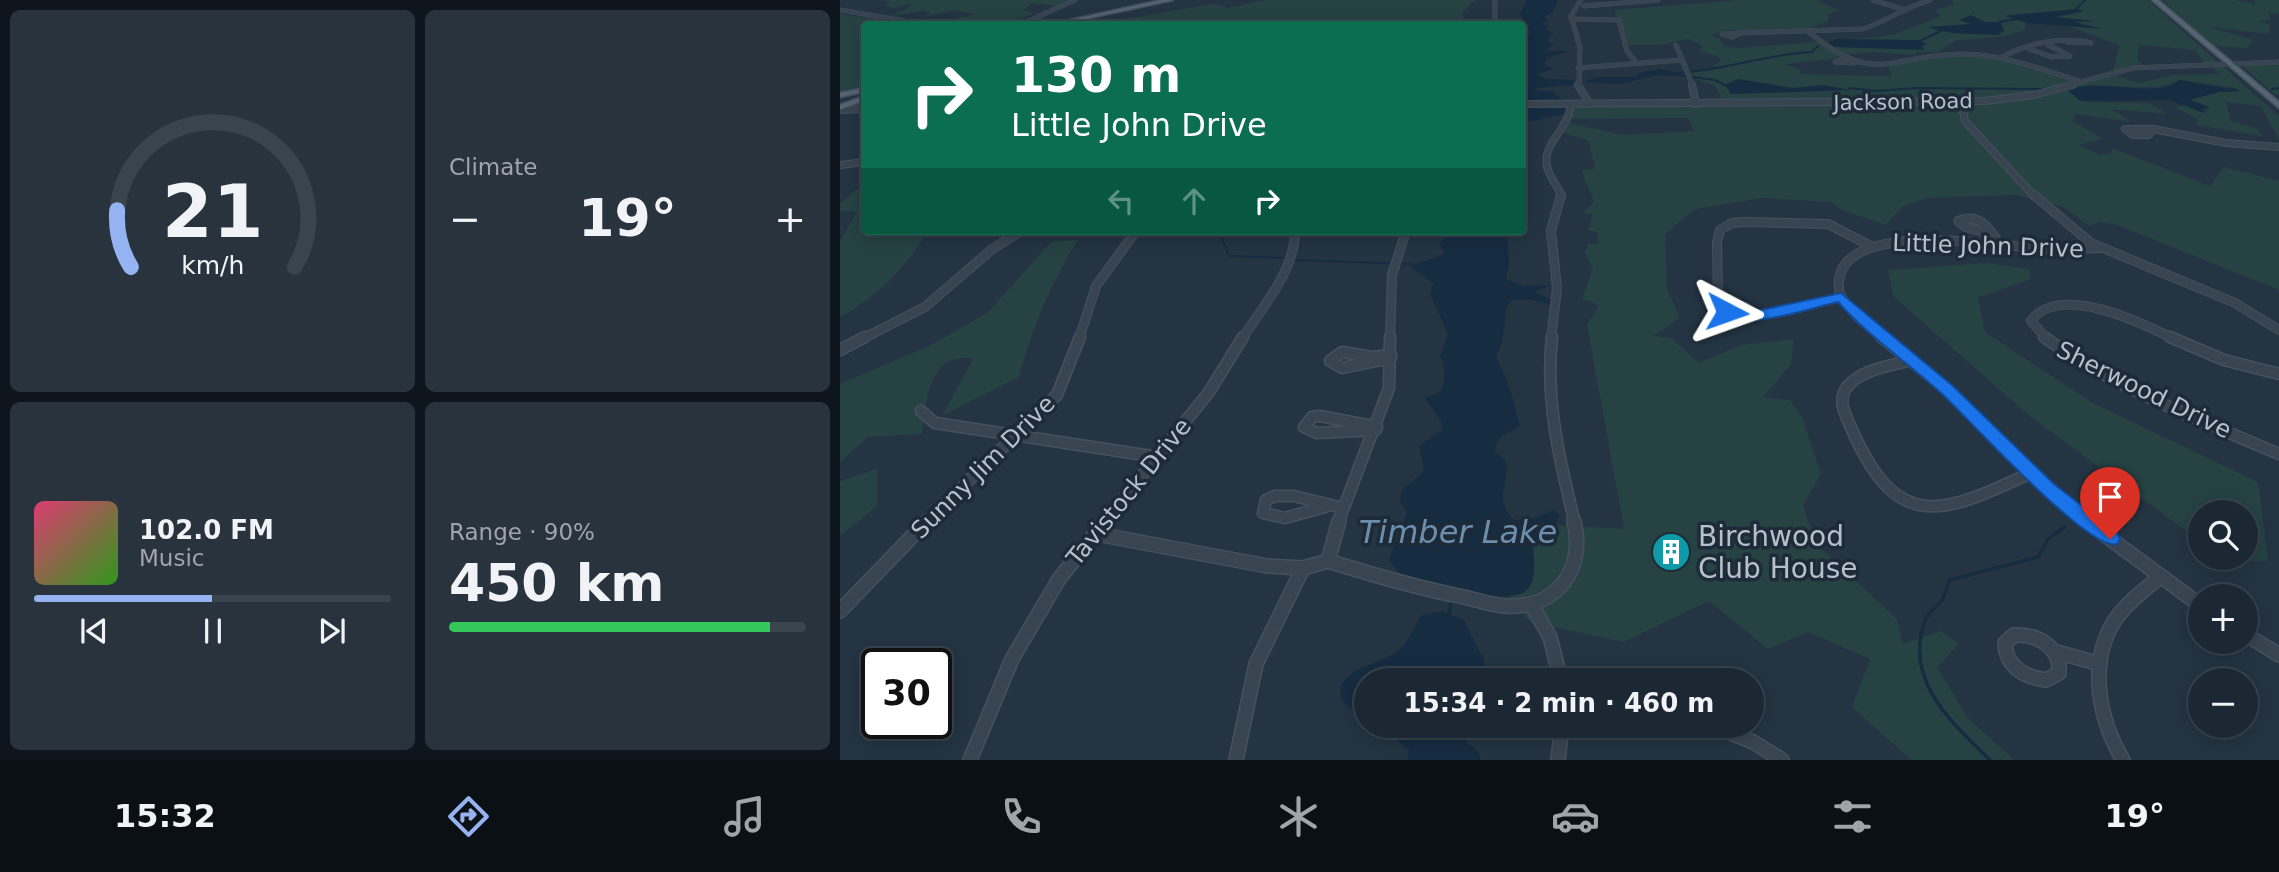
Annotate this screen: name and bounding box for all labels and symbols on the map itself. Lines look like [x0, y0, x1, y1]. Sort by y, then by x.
street label: Jackson Road [1831, 89, 1973, 115]
street label: Little John Drive [1892, 229, 2084, 263]
position arrow [1690, 275, 1764, 349]
street label: Sherwood Drive [2052, 336, 2236, 444]
street label: Sunny Jim Drive [905, 389, 1061, 545]
street label: Tavistock Drive [1060, 413, 1197, 572]
pin [2080, 467, 2140, 539]
water label: Timber Lake [1359, 513, 1557, 551]
place label: Birchwood Club House [1698, 520, 1858, 585]
building icon: Birchwood Club House [1650, 531, 1692, 573]
speed limit sign: 30 [861, 648, 952, 739]

